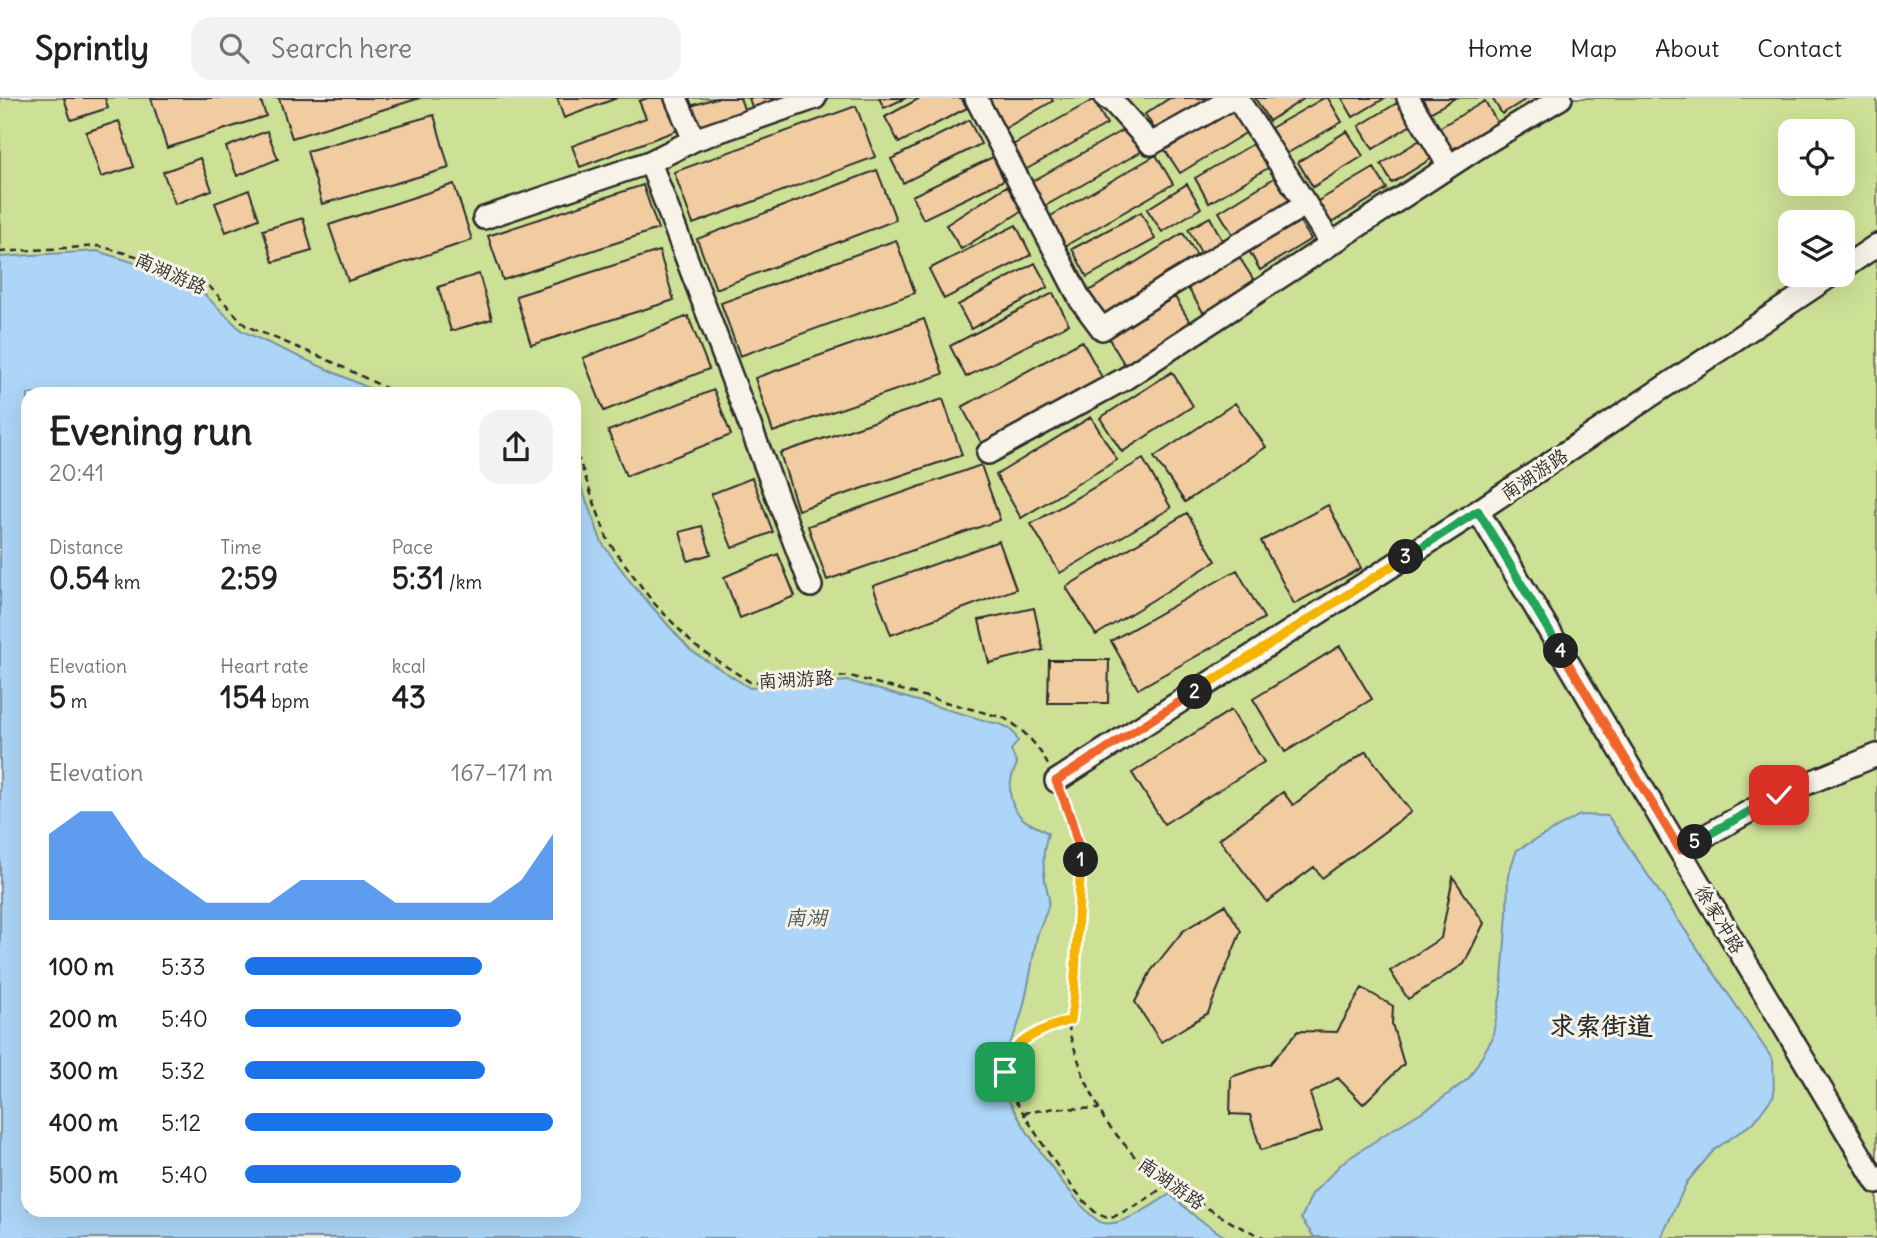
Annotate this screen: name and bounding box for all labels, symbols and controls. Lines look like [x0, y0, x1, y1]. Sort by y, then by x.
search box [191, 17, 681, 80]
text: Sprintly [35, 27, 149, 69]
icon: search [215, 29, 253, 67]
text: Search here [271, 32, 412, 65]
text: Home [1468, 33, 1532, 63]
text: Map [1570, 33, 1617, 63]
text: About [1655, 33, 1719, 63]
text: Contact [1757, 33, 1842, 63]
map controls [1778, 119, 1855, 287]
button: locate [1778, 119, 1855, 196]
button: layers [1778, 210, 1855, 287]
street label: 南湖游路 [131, 247, 211, 299]
text: Evening run [49, 408, 252, 455]
button: share [479, 410, 553, 484]
street label: 南湖游路 [1496, 443, 1572, 505]
text: 20:41 [49, 458, 104, 487]
text: Distance [49, 535, 123, 559]
text: Time [220, 535, 261, 559]
text: Pace [392, 535, 433, 559]
pin: 3 [1388, 540, 1424, 574]
text: 3 [1400, 544, 1411, 568]
text: 0.54 [49, 559, 110, 597]
text: 2:59 [220, 559, 278, 597]
text: 5:31 [392, 559, 444, 597]
text: km [110, 570, 140, 594]
text: /km [444, 570, 482, 594]
pin: 4 [1544, 634, 1578, 668]
text: 4 [1555, 638, 1566, 662]
text: Elevation [49, 654, 127, 678]
text: Heart rate [220, 654, 308, 678]
text: kcal [392, 654, 426, 678]
street label: 南湖游路 [757, 665, 835, 693]
pin: 2 [1178, 674, 1212, 710]
text: 5 [49, 678, 66, 716]
text: 154 [220, 678, 267, 716]
text: 43 [392, 678, 426, 716]
text: 2 [1189, 679, 1200, 703]
text: m [66, 689, 87, 713]
text: bpm [267, 689, 309, 713]
text: Elevation [49, 758, 143, 787]
text: 167–171 m [451, 758, 553, 787]
pin [1749, 765, 1809, 825]
icon: check [1760, 776, 1798, 814]
pin: 5 [1678, 824, 1712, 860]
text: 5 [1689, 829, 1700, 853]
pin: 1 [1064, 842, 1098, 878]
text: 1 [1077, 847, 1084, 871]
street label: 徐家冲路 [1690, 880, 1750, 958]
water label: 南湖 [785, 904, 829, 931]
text: 100 m [49, 952, 114, 981]
text: 5:33 [161, 952, 206, 981]
text: 200 m [49, 1004, 118, 1033]
text: 5:40 [161, 1004, 208, 1033]
district label: 求索街道 [1549, 1009, 1653, 1042]
pin [975, 1042, 1035, 1102]
icon: arrive [986, 1053, 1024, 1091]
text: 300 m [49, 1056, 118, 1085]
text: 5:32 [161, 1056, 205, 1085]
text: 400 m [49, 1108, 118, 1137]
text: 5:12 [161, 1108, 201, 1137]
street label: 南湖游路 [1134, 1151, 1210, 1215]
text: 500 m [49, 1160, 118, 1189]
text: 5:40 [161, 1160, 208, 1189]

